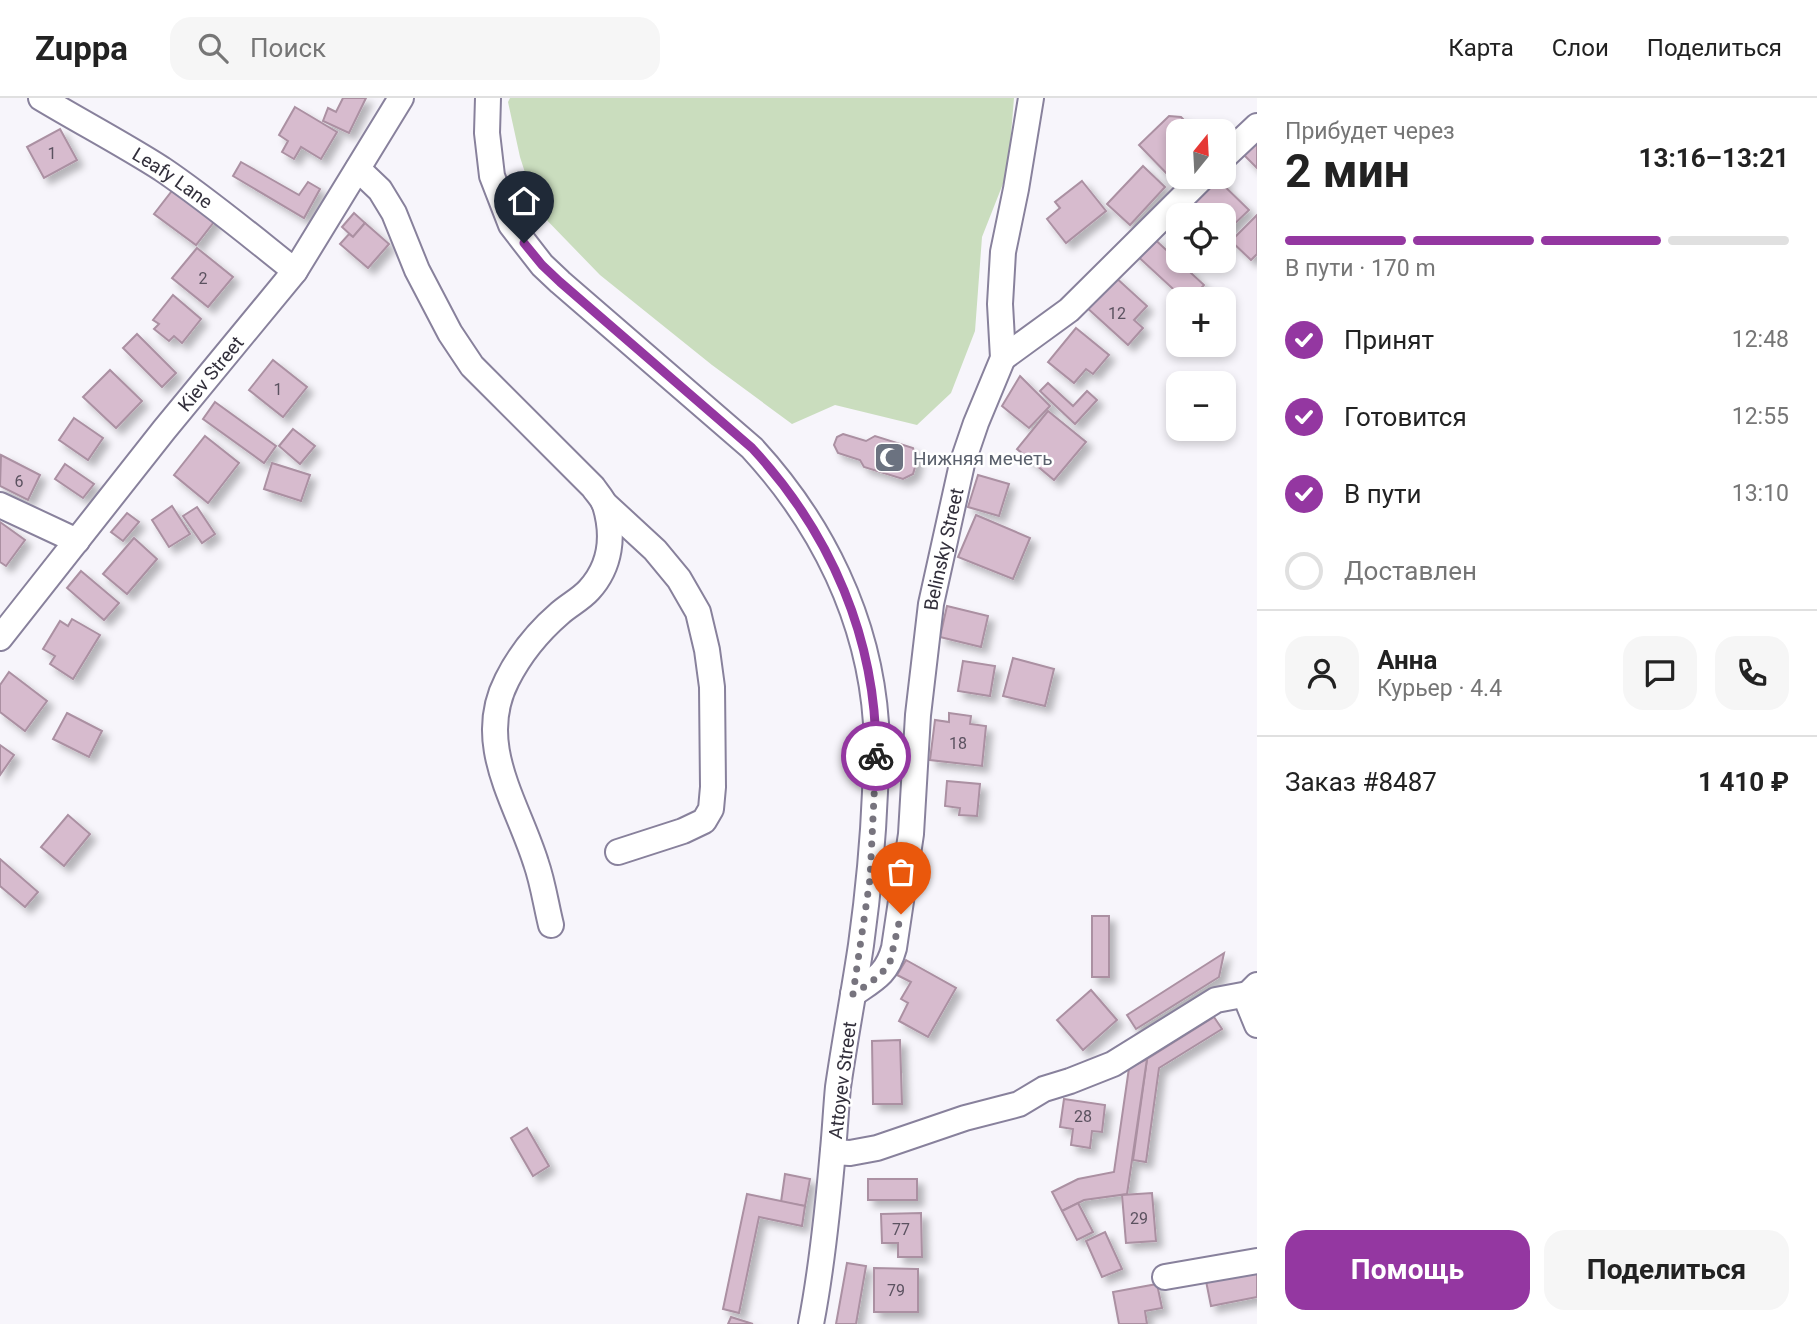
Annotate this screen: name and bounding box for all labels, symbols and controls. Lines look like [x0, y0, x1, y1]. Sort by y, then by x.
search box [170, 17, 660, 80]
text: Zuppa [35, 29, 128, 68]
icon: search [194, 29, 232, 67]
text: Поиск [250, 33, 326, 63]
text: Карта [1448, 34, 1514, 62]
text: Слои [1552, 34, 1609, 62]
text: Поделиться [1647, 34, 1782, 62]
text: Прибудет через [1285, 118, 1455, 145]
north arrow [1166, 119, 1236, 189]
map controls [1166, 119, 1236, 441]
street label: Leafy Lane [128, 143, 217, 214]
text: 13:16–13:21 [1639, 143, 1789, 173]
house number: 1 [48, 144, 57, 163]
text: 2 мин [1285, 144, 1410, 198]
pin [494, 171, 554, 243]
icon: home [505, 182, 543, 220]
button: locate [1166, 203, 1236, 273]
text: В пути · 170 m [1285, 255, 1436, 282]
house number: 2 [199, 269, 208, 288]
button: + [1166, 287, 1236, 357]
house number: 12 [1108, 304, 1126, 323]
icon: check [1285, 321, 1323, 359]
text: Принят [1344, 325, 1434, 355]
text: 12:48 [1732, 326, 1789, 353]
street label: Kiev Street [173, 332, 249, 416]
button: − [1166, 371, 1236, 441]
house number: 1 [274, 380, 283, 399]
icon: check [1285, 398, 1323, 436]
text: Готовится [1344, 402, 1467, 432]
text: 12:55 [1732, 403, 1789, 430]
mosque icon: Нижняя мечеть [873, 441, 907, 475]
place label: Нижняя мечеть [913, 447, 1053, 470]
house number: 6 [15, 472, 24, 491]
icon: check [1285, 475, 1323, 513]
text: В пути [1344, 479, 1421, 509]
text: 13:10 [1732, 480, 1789, 507]
street label: Belinsky Street [919, 486, 968, 612]
text: Доставлен [1344, 556, 1477, 586]
button: person [1285, 636, 1359, 710]
button: chat [1623, 636, 1697, 710]
button: phone [1715, 636, 1789, 710]
text: Анна [1377, 645, 1437, 675]
text: Курьер · 4.4 [1377, 675, 1502, 702]
courier [841, 721, 911, 791]
house number: 18 [949, 734, 967, 753]
icon: bike [857, 737, 895, 775]
text: Заказ #8487 [1285, 767, 1437, 797]
text: 1 410 ₽ [1698, 767, 1789, 797]
pin [871, 842, 931, 914]
icon: bag [882, 853, 920, 891]
street label: Attoyev Street [824, 1020, 861, 1140]
house number: 28 [1074, 1107, 1092, 1126]
house number: 29 [1130, 1209, 1148, 1228]
house number: 77 [892, 1220, 910, 1239]
button: Помощь [1285, 1230, 1530, 1310]
button: Поделиться [1544, 1230, 1789, 1310]
house number: 79 [887, 1281, 905, 1300]

